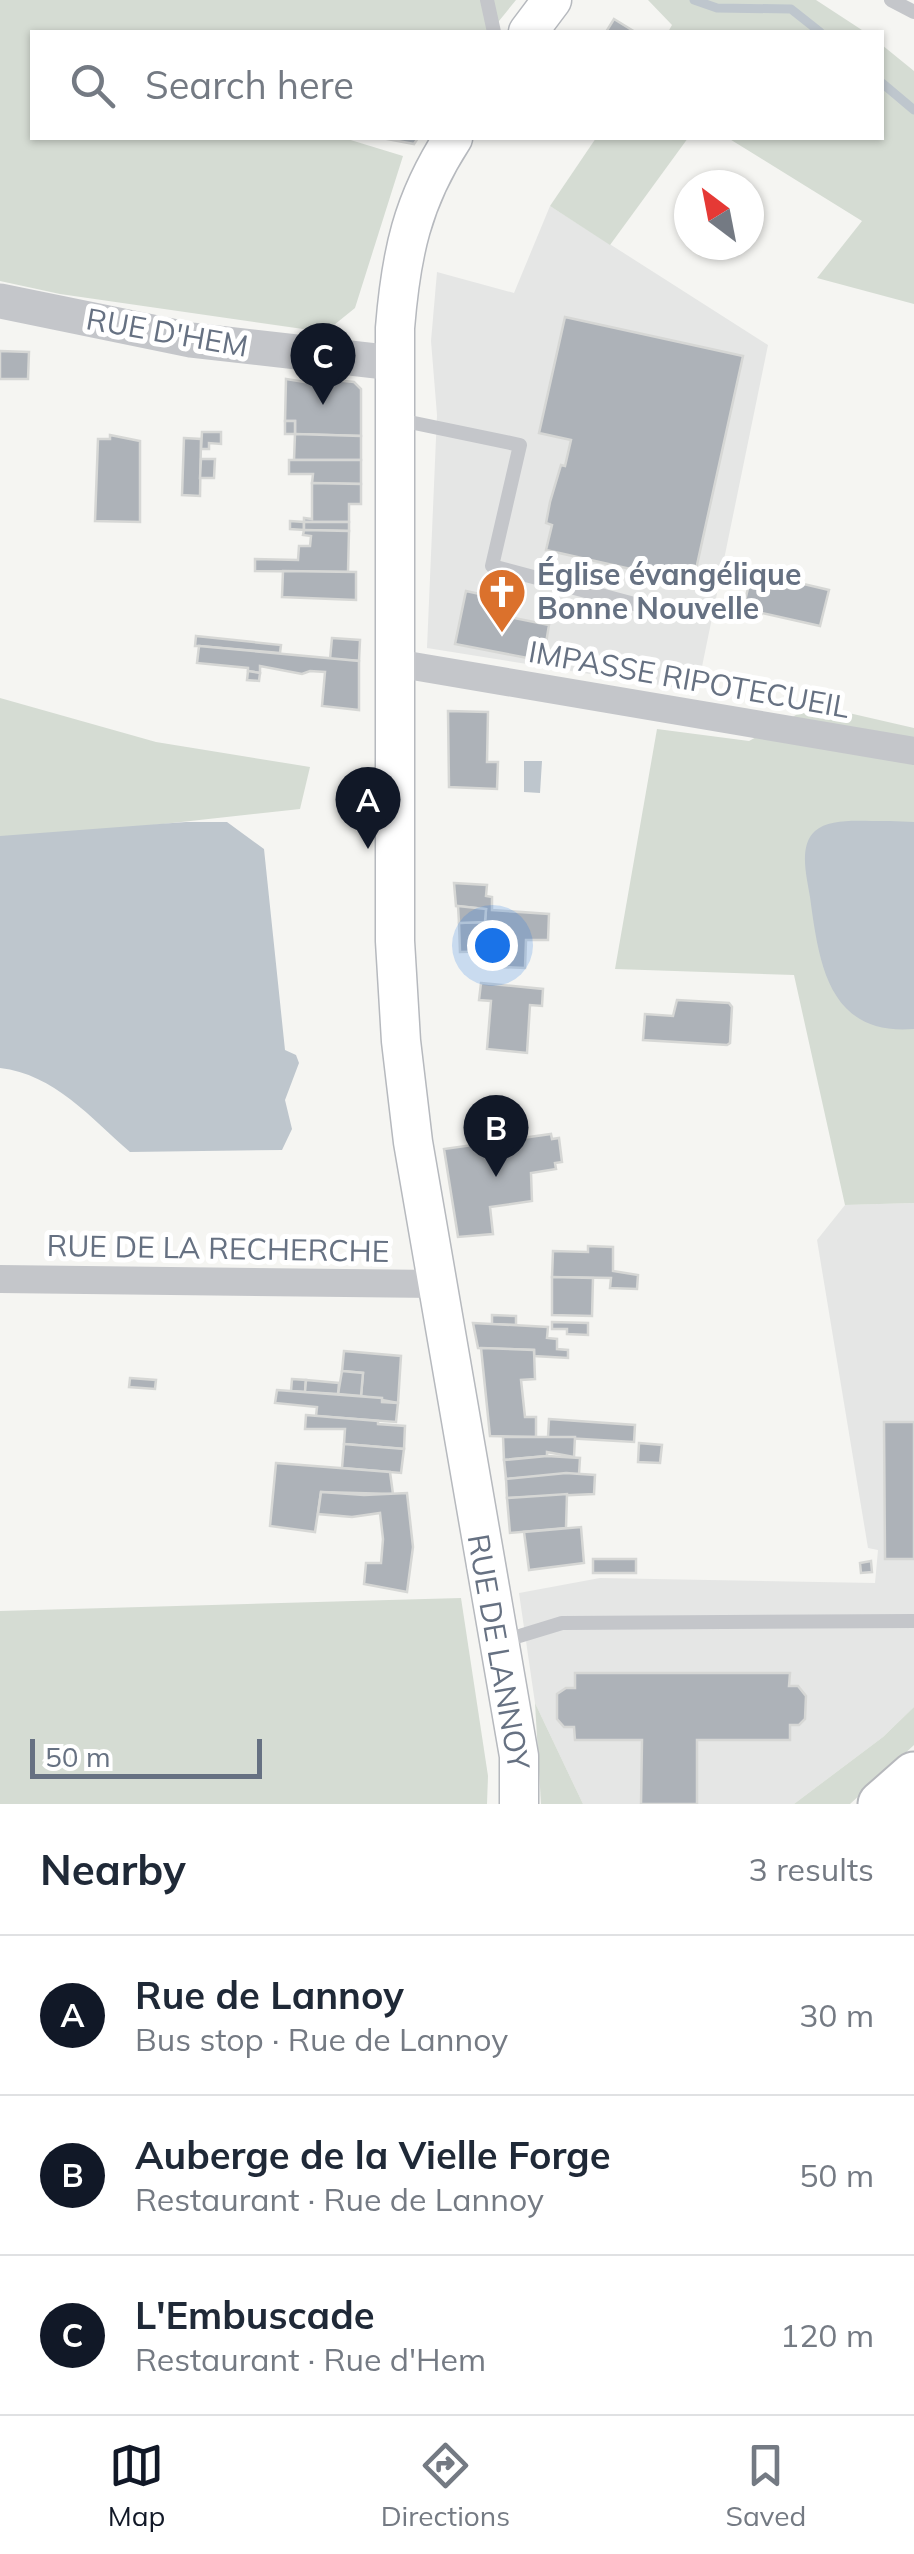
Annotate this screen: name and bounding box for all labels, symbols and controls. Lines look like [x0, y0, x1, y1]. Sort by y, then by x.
search box [30, 30, 884, 140]
icon: search [65, 58, 120, 113]
text: Search here [145, 61, 354, 109]
north arrow [674, 170, 764, 260]
street label: RUE D'HEM [83, 299, 251, 365]
pin: C [290, 322, 356, 405]
place label: Église évangélique Bonne Nouvelle [537, 555, 801, 627]
church icon: Église évangélique Bonne Nouvelle [476, 566, 528, 634]
street label: IMPASSE RIPOTECUEIL [526, 632, 853, 726]
pin: A [336, 766, 400, 849]
your location [467, 920, 518, 971]
pin: B [464, 1094, 528, 1177]
street label: RUE DE LA RECHERCHE [46, 1226, 390, 1270]
street label: RUE DE LANNOY [460, 1531, 539, 1773]
scale bar [30, 1734, 262, 1778]
text: 50 m [45, 1739, 111, 1774]
text: Nearby [40, 1843, 186, 1896]
text: 3 results [749, 1849, 874, 1889]
text: Rue de Lannoy [135, 1971, 404, 2019]
text: A [60, 1995, 85, 2035]
text: 30 m [799, 1995, 874, 2035]
text: Bus stop · Rue de Lannoy [135, 2019, 508, 2059]
text: Auberge de la Vielle Forge [135, 2131, 611, 2179]
text: B [61, 2155, 84, 2195]
text: 50 m [799, 2155, 874, 2195]
text: Restaurant · Rue de Lannoy [135, 2179, 544, 2219]
text: L'Embuscade [135, 2291, 375, 2339]
text: C [62, 2315, 83, 2355]
text: 120 m [780, 2315, 874, 2355]
text: Restaurant · Rue d'Hem [135, 2339, 486, 2379]
tab: Map [108, 2438, 165, 2533]
tab: Directions [381, 2438, 510, 2533]
tab: Saved [725, 2438, 806, 2533]

